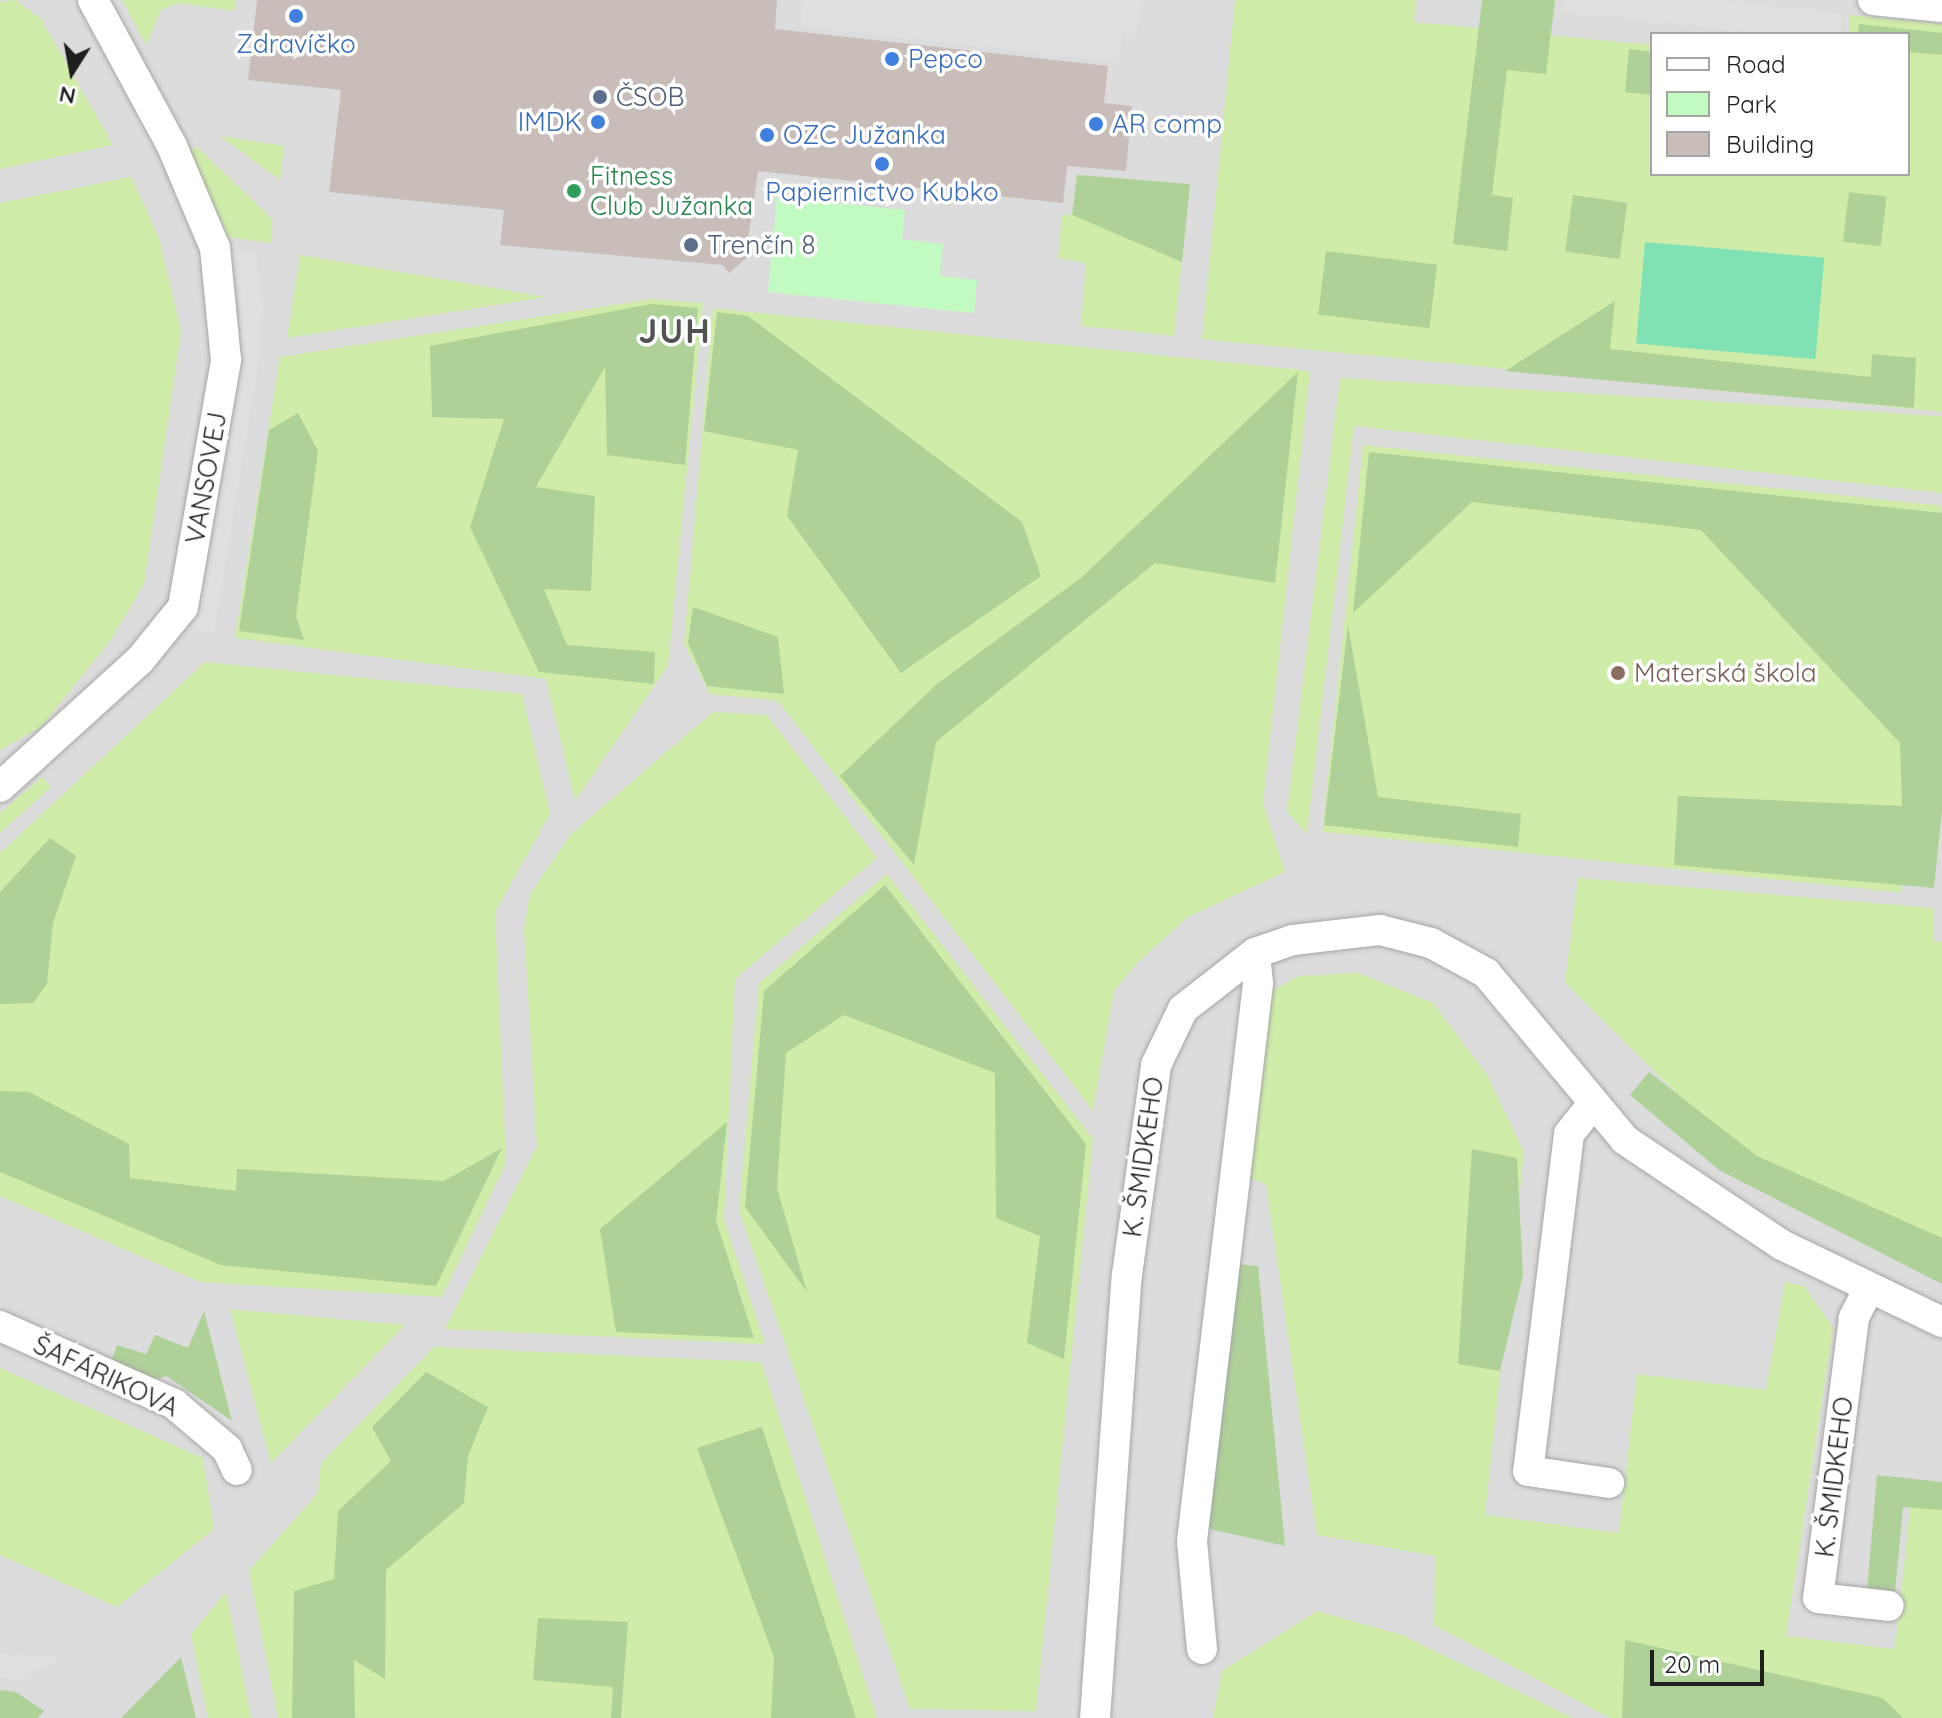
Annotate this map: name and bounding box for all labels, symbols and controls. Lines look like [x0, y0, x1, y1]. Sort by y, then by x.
marker: Zdravíčko [287, 7, 305, 25]
place label: Zdravíčko [236, 28, 356, 60]
north arrow [32, 32, 112, 112]
legend [1650, 32, 1910, 176]
place label: Pepco [908, 43, 983, 75]
text: Road [1726, 49, 1786, 79]
marker: Pepco [883, 50, 901, 68]
text: N [57, 80, 78, 111]
place label: ČSOB [616, 81, 684, 113]
marker: ČSOB [591, 88, 609, 106]
text: Park [1726, 89, 1777, 119]
place label: IMDK [518, 106, 582, 138]
place label: AR comp [1112, 108, 1222, 140]
marker: IMDK [589, 113, 607, 131]
marker: AR comp [1087, 115, 1105, 133]
place label: OZC Južanka [783, 119, 946, 151]
marker: OZC Južanka [758, 126, 776, 144]
text: Building [1726, 129, 1814, 159]
marker: Papiernictvo Kubko [873, 155, 891, 173]
place label: Fitness Club Južanka [590, 160, 753, 222]
place label: Papiernictvo Kubko [765, 176, 999, 208]
marker: Fitness Club Južanka [565, 182, 583, 200]
place label: Trenčín 8 [707, 229, 815, 261]
marker: Trenčín 8 [682, 236, 700, 254]
district label: JUH [638, 311, 712, 351]
street label: VANSOVEJ [179, 410, 233, 546]
place label: Materská škola [1634, 657, 1816, 689]
marker: Materská škola [1609, 664, 1627, 682]
street label: K. ŠMIDKEHO [1116, 1075, 1170, 1239]
street label: ŠAFÁRIKOVA [28, 1329, 184, 1423]
street label: K. ŠMIDKEHO [1809, 1395, 1859, 1559]
scale bar [1654, 1634, 1768, 1684]
text: 20 m [1664, 1649, 1720, 1679]

